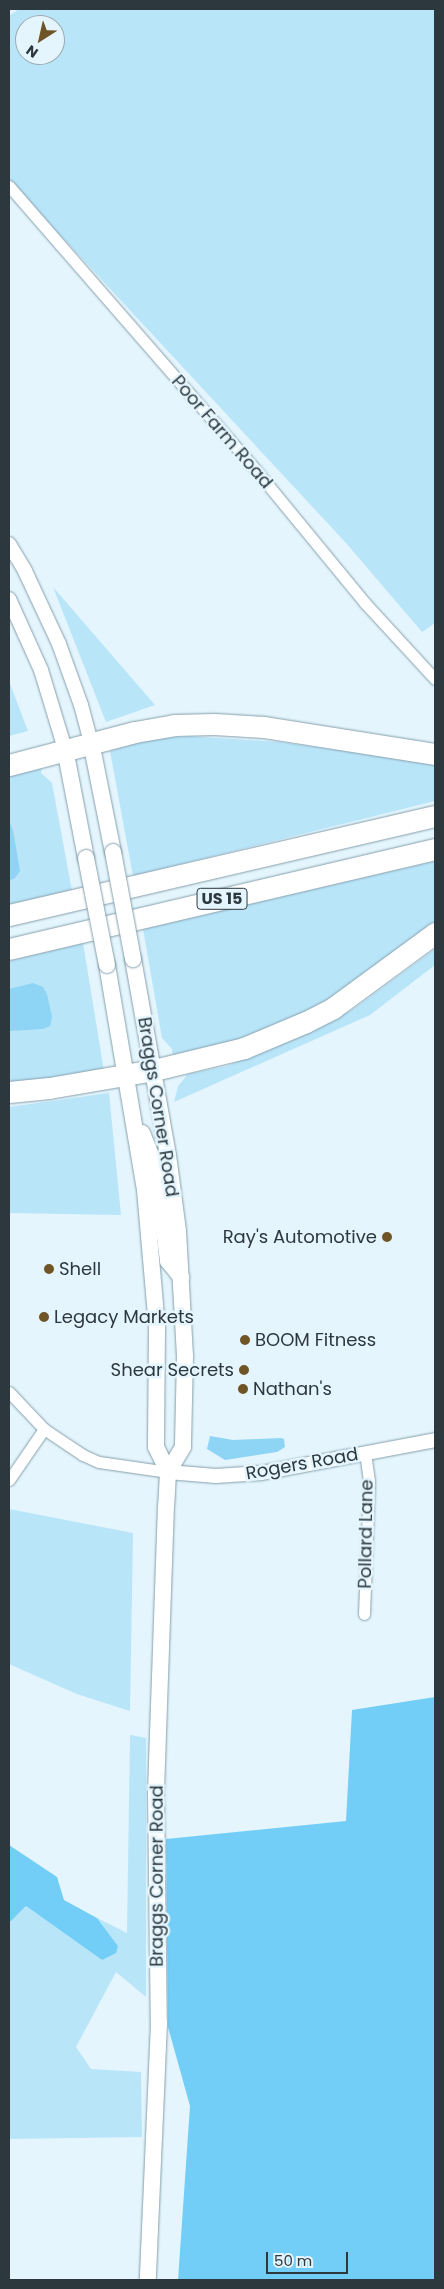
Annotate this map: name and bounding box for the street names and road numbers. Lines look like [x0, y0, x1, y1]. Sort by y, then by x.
street label: Poor Farm Road [167, 371, 277, 493]
road number: US 15 [196, 886, 248, 912]
street label: Braggs Corner Road [133, 1016, 183, 1198]
street label: Rogers Road [244, 1444, 360, 1484]
street label: Pollard Lane [354, 1479, 378, 1589]
street label: Braggs Corner Road [146, 1785, 168, 1967]

